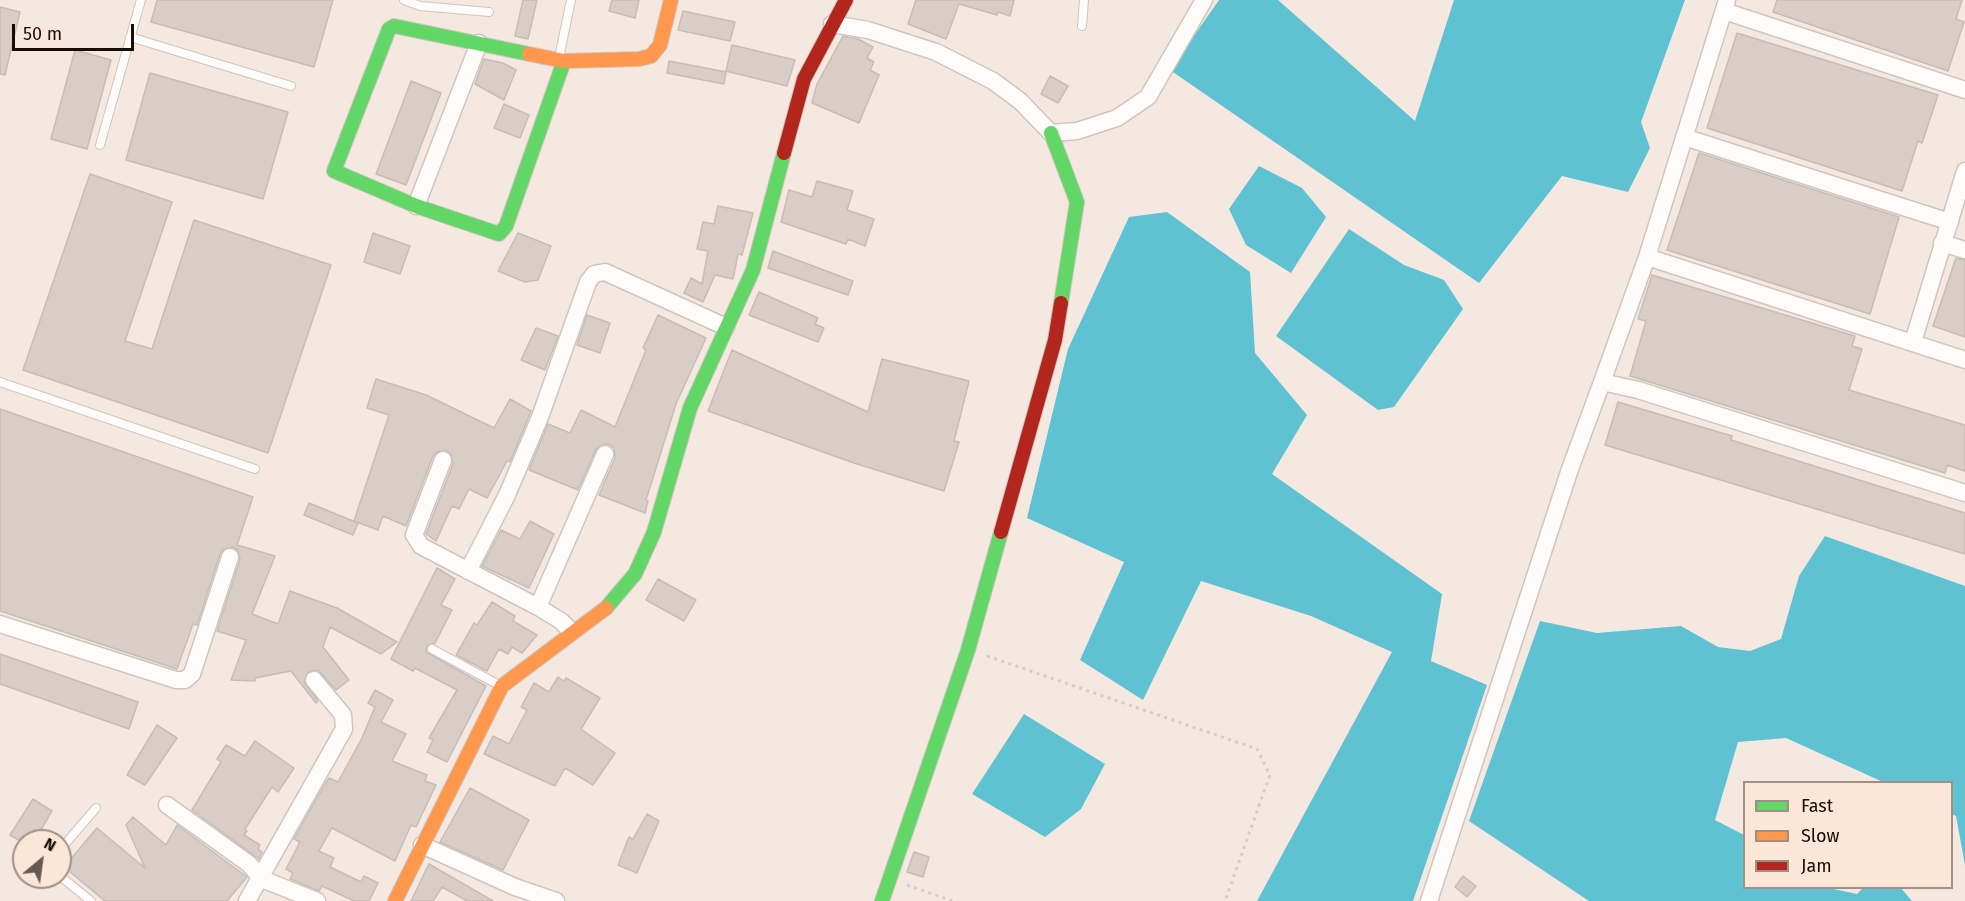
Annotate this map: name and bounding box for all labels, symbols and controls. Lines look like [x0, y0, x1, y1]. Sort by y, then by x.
scale bar [15, 12, 136, 50]
text: 50 m [23, 23, 62, 45]
legend [1743, 781, 1953, 889]
text: Fast [1801, 795, 1833, 817]
text: Slow [1801, 825, 1839, 847]
north arrow [12, 829, 72, 889]
text: N [41, 834, 59, 855]
text: Jam [1801, 855, 1832, 877]

